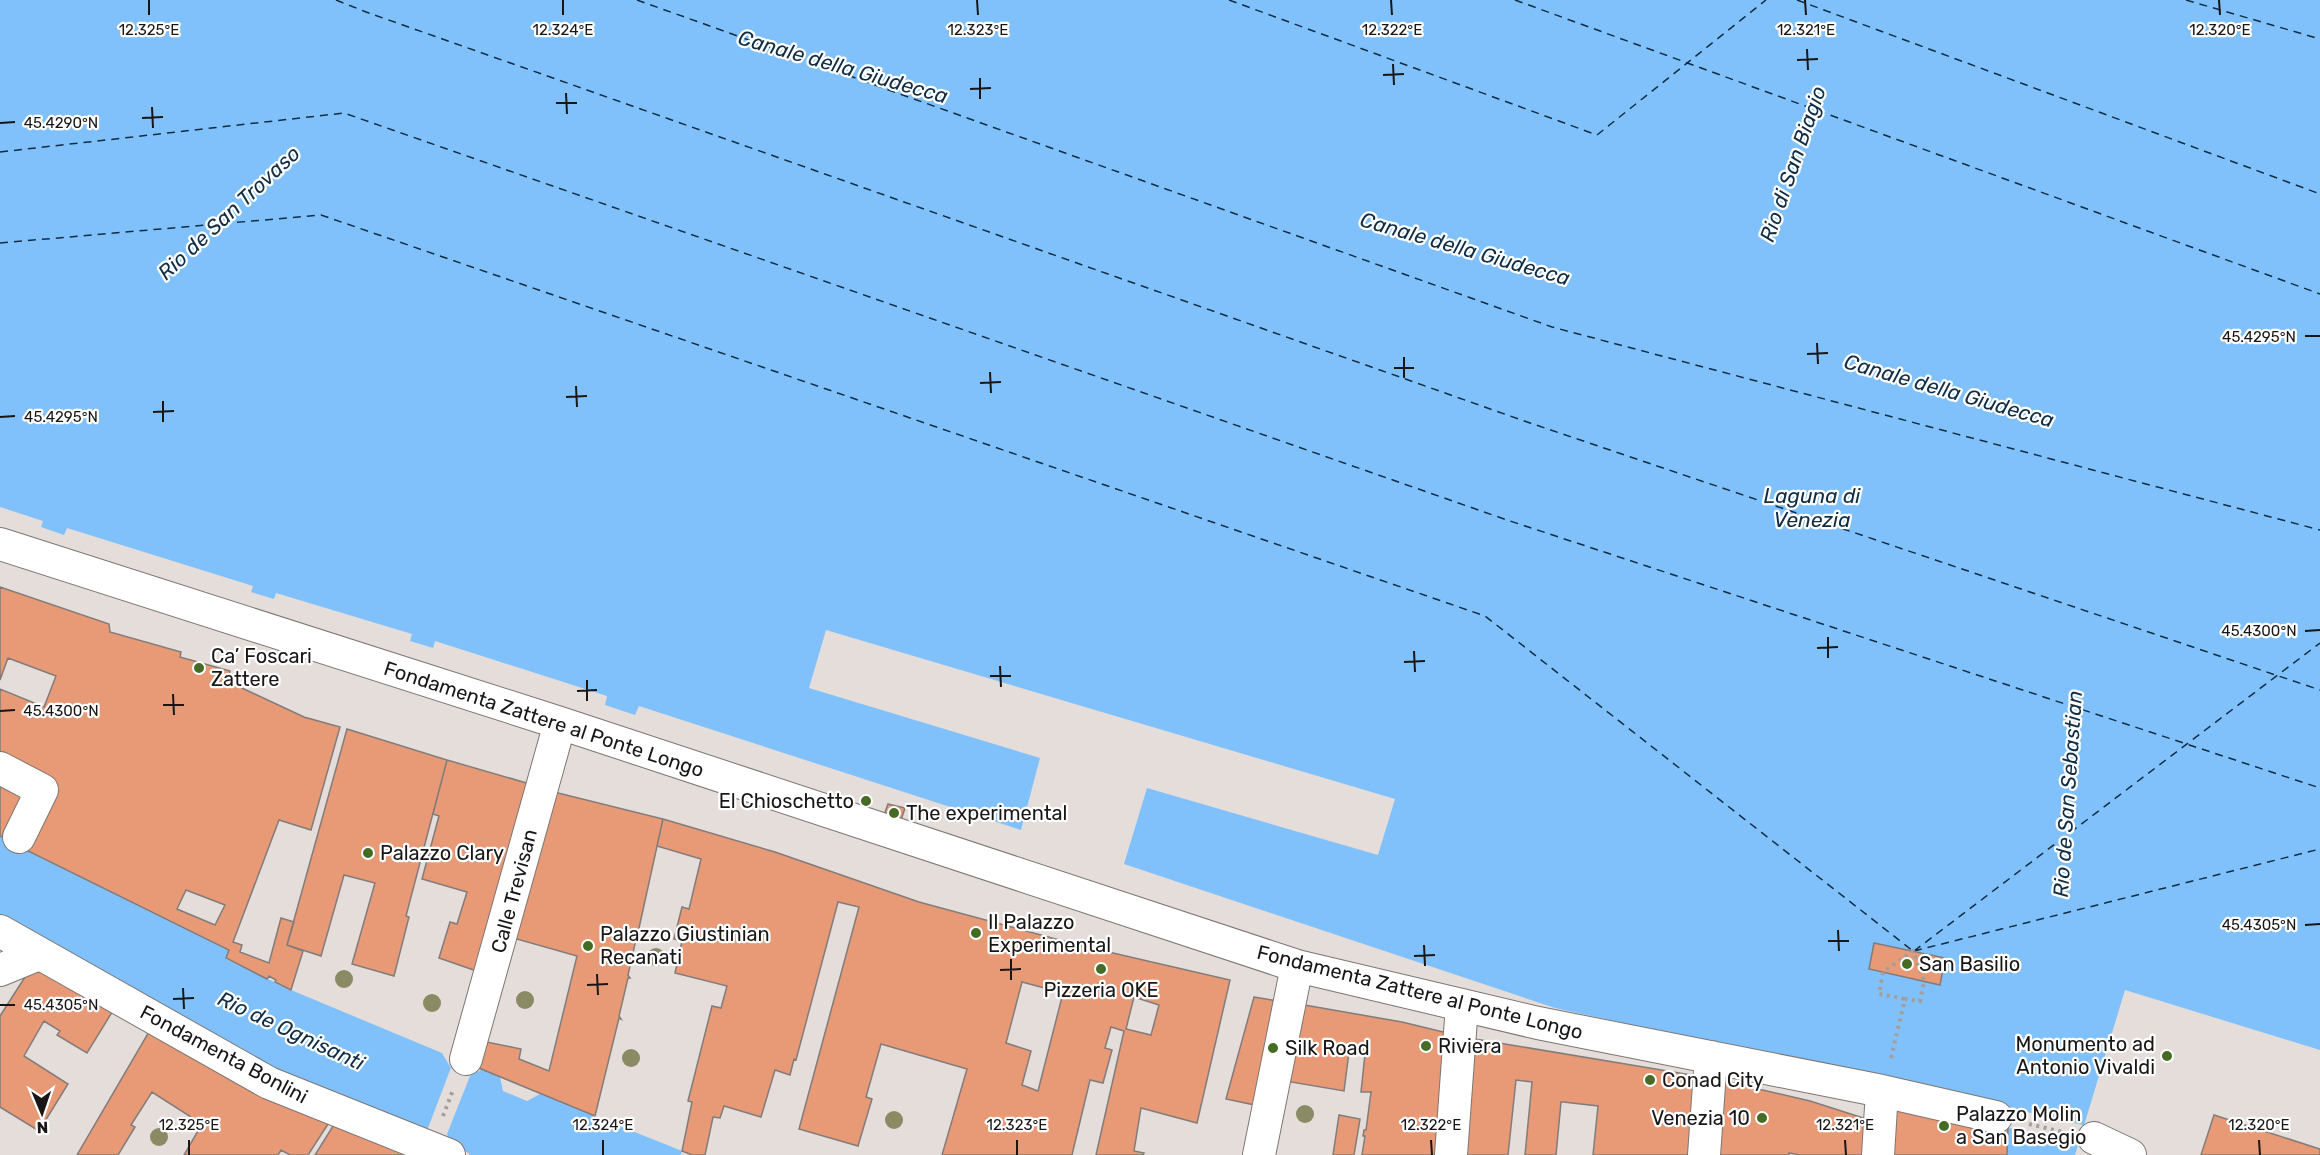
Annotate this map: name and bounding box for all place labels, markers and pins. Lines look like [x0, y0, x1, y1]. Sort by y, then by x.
place label: Ca’ Foscari Zattere [211, 644, 312, 691]
marker: Ca’ Foscari Zattere [192, 661, 206, 675]
place label: El Chioschetto [719, 789, 854, 813]
marker: El Chioschetto [859, 794, 873, 808]
place label: The experimental [906, 801, 1067, 825]
marker: The experimental [887, 806, 901, 820]
place label: Palazzo Clary [380, 841, 504, 865]
marker: Palazzo Clary [361, 846, 375, 860]
place label: Il Palazzo Experimental [988, 910, 1111, 957]
place label: Palazzo Giustinian Recanati [600, 922, 770, 969]
marker: Il Palazzo Experimental [969, 926, 983, 940]
marker: Palazzo Giustinian Recanati [581, 939, 595, 953]
place label: San Basilio [1919, 952, 2020, 976]
marker: San Basilio [1900, 957, 1914, 971]
marker: Pizzeria OKE [1094, 962, 1108, 976]
place label: Pizzeria OKE [1043, 978, 1159, 1002]
place label: Monumento ad Antonio Vivaldi [2015, 1032, 2155, 1079]
place label: Riviera [1438, 1034, 1502, 1058]
place label: Silk Road [1285, 1036, 1370, 1060]
marker: Riviera [1419, 1039, 1433, 1053]
marker: Silk Road [1266, 1041, 1280, 1055]
marker: Monumento ad Antonio Vivaldi [2160, 1049, 2174, 1063]
place label: Conad City [1662, 1068, 1764, 1092]
marker: Conad City [1643, 1073, 1657, 1087]
place label: Palazzo Molin a San Basegio [1956, 1102, 2087, 1149]
place label: Venezia 10 [1651, 1106, 1750, 1130]
marker: Venezia 10 [1755, 1111, 1769, 1125]
marker: Palazzo Molin a San Basegio [1937, 1119, 1951, 1133]

